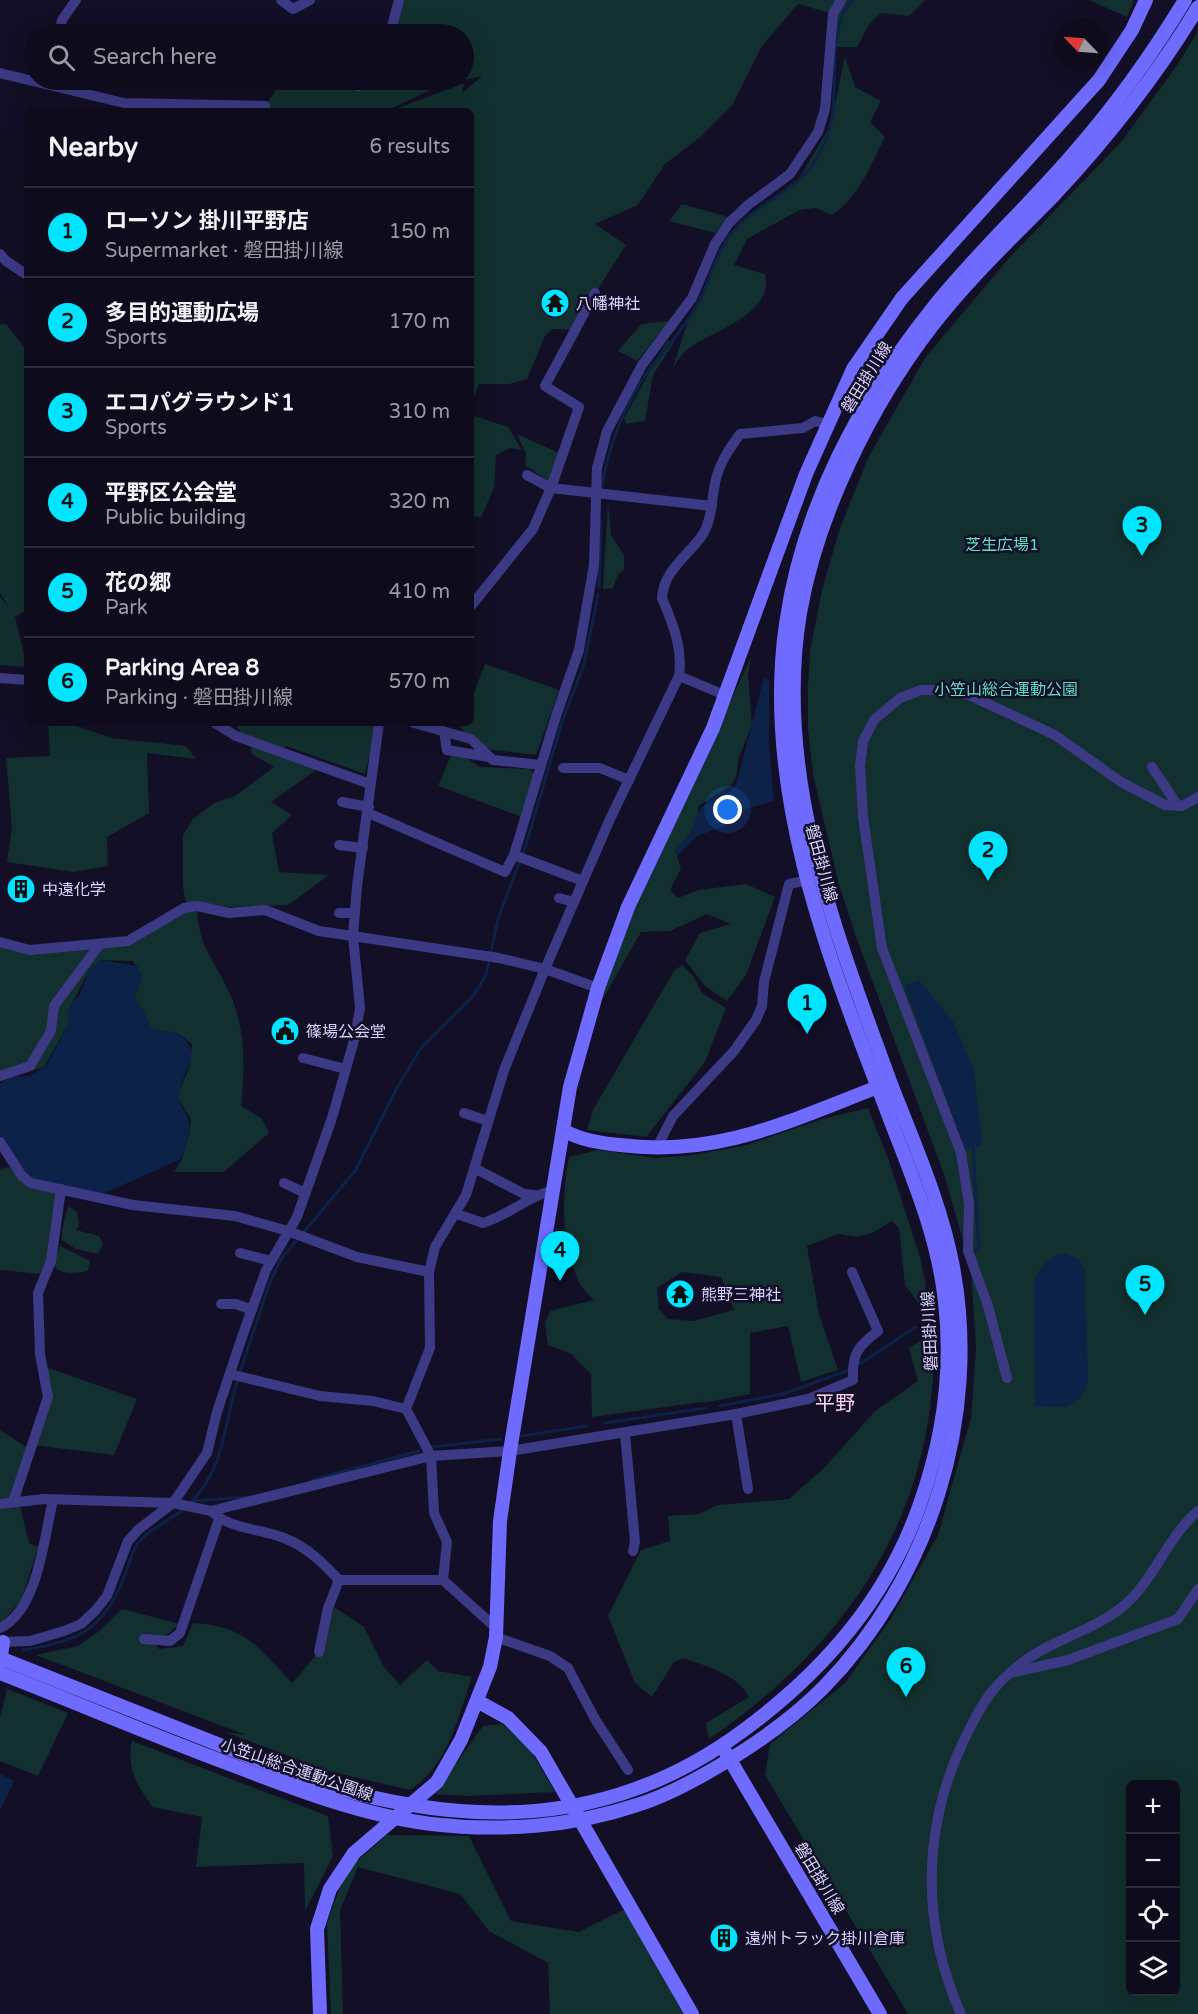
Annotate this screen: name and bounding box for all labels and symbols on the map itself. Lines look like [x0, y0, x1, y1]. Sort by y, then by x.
north arrow [1054, 18, 1108, 72]
temple icon: 八幡神社 [539, 287, 571, 319]
place label: 八幡神社 [576, 294, 640, 314]
street label: 磐田掛川線 [837, 338, 897, 417]
pin: 3 [1122, 506, 1162, 556]
park label: 芝生広場1 [965, 535, 1039, 555]
park label: 小笠山総合運動公園 [934, 680, 1078, 700]
your location [713, 795, 742, 824]
street label: 磐田掛川線 [801, 822, 841, 904]
pin: 2 [968, 832, 1008, 881]
building icon: 中遠化学 [5, 873, 37, 905]
place label: 中遠化学 [42, 880, 106, 900]
pin: 1 [788, 984, 826, 1034]
public building icon: 篠場公会堂 [269, 1015, 301, 1047]
place label: 篠場公会堂 [306, 1022, 386, 1042]
pin: 4 [540, 1232, 580, 1281]
pin: 5 [1126, 1266, 1164, 1315]
temple icon: 熊野三神社 [664, 1278, 696, 1310]
place label: 熊野三神社 [701, 1285, 781, 1305]
street label: 磐田掛川線 [918, 1290, 942, 1371]
district label: 平野 [815, 1392, 855, 1416]
pin: 6 [886, 1648, 926, 1697]
street label: 小笠山総合運動公園線 [218, 1734, 376, 1805]
street label: 磐田掛川線 [790, 1839, 848, 1918]
building icon: 遠州トラック掛川倉庫 [708, 1922, 740, 1954]
place label: 遠州トラック掛川倉庫 [745, 1929, 905, 1949]

